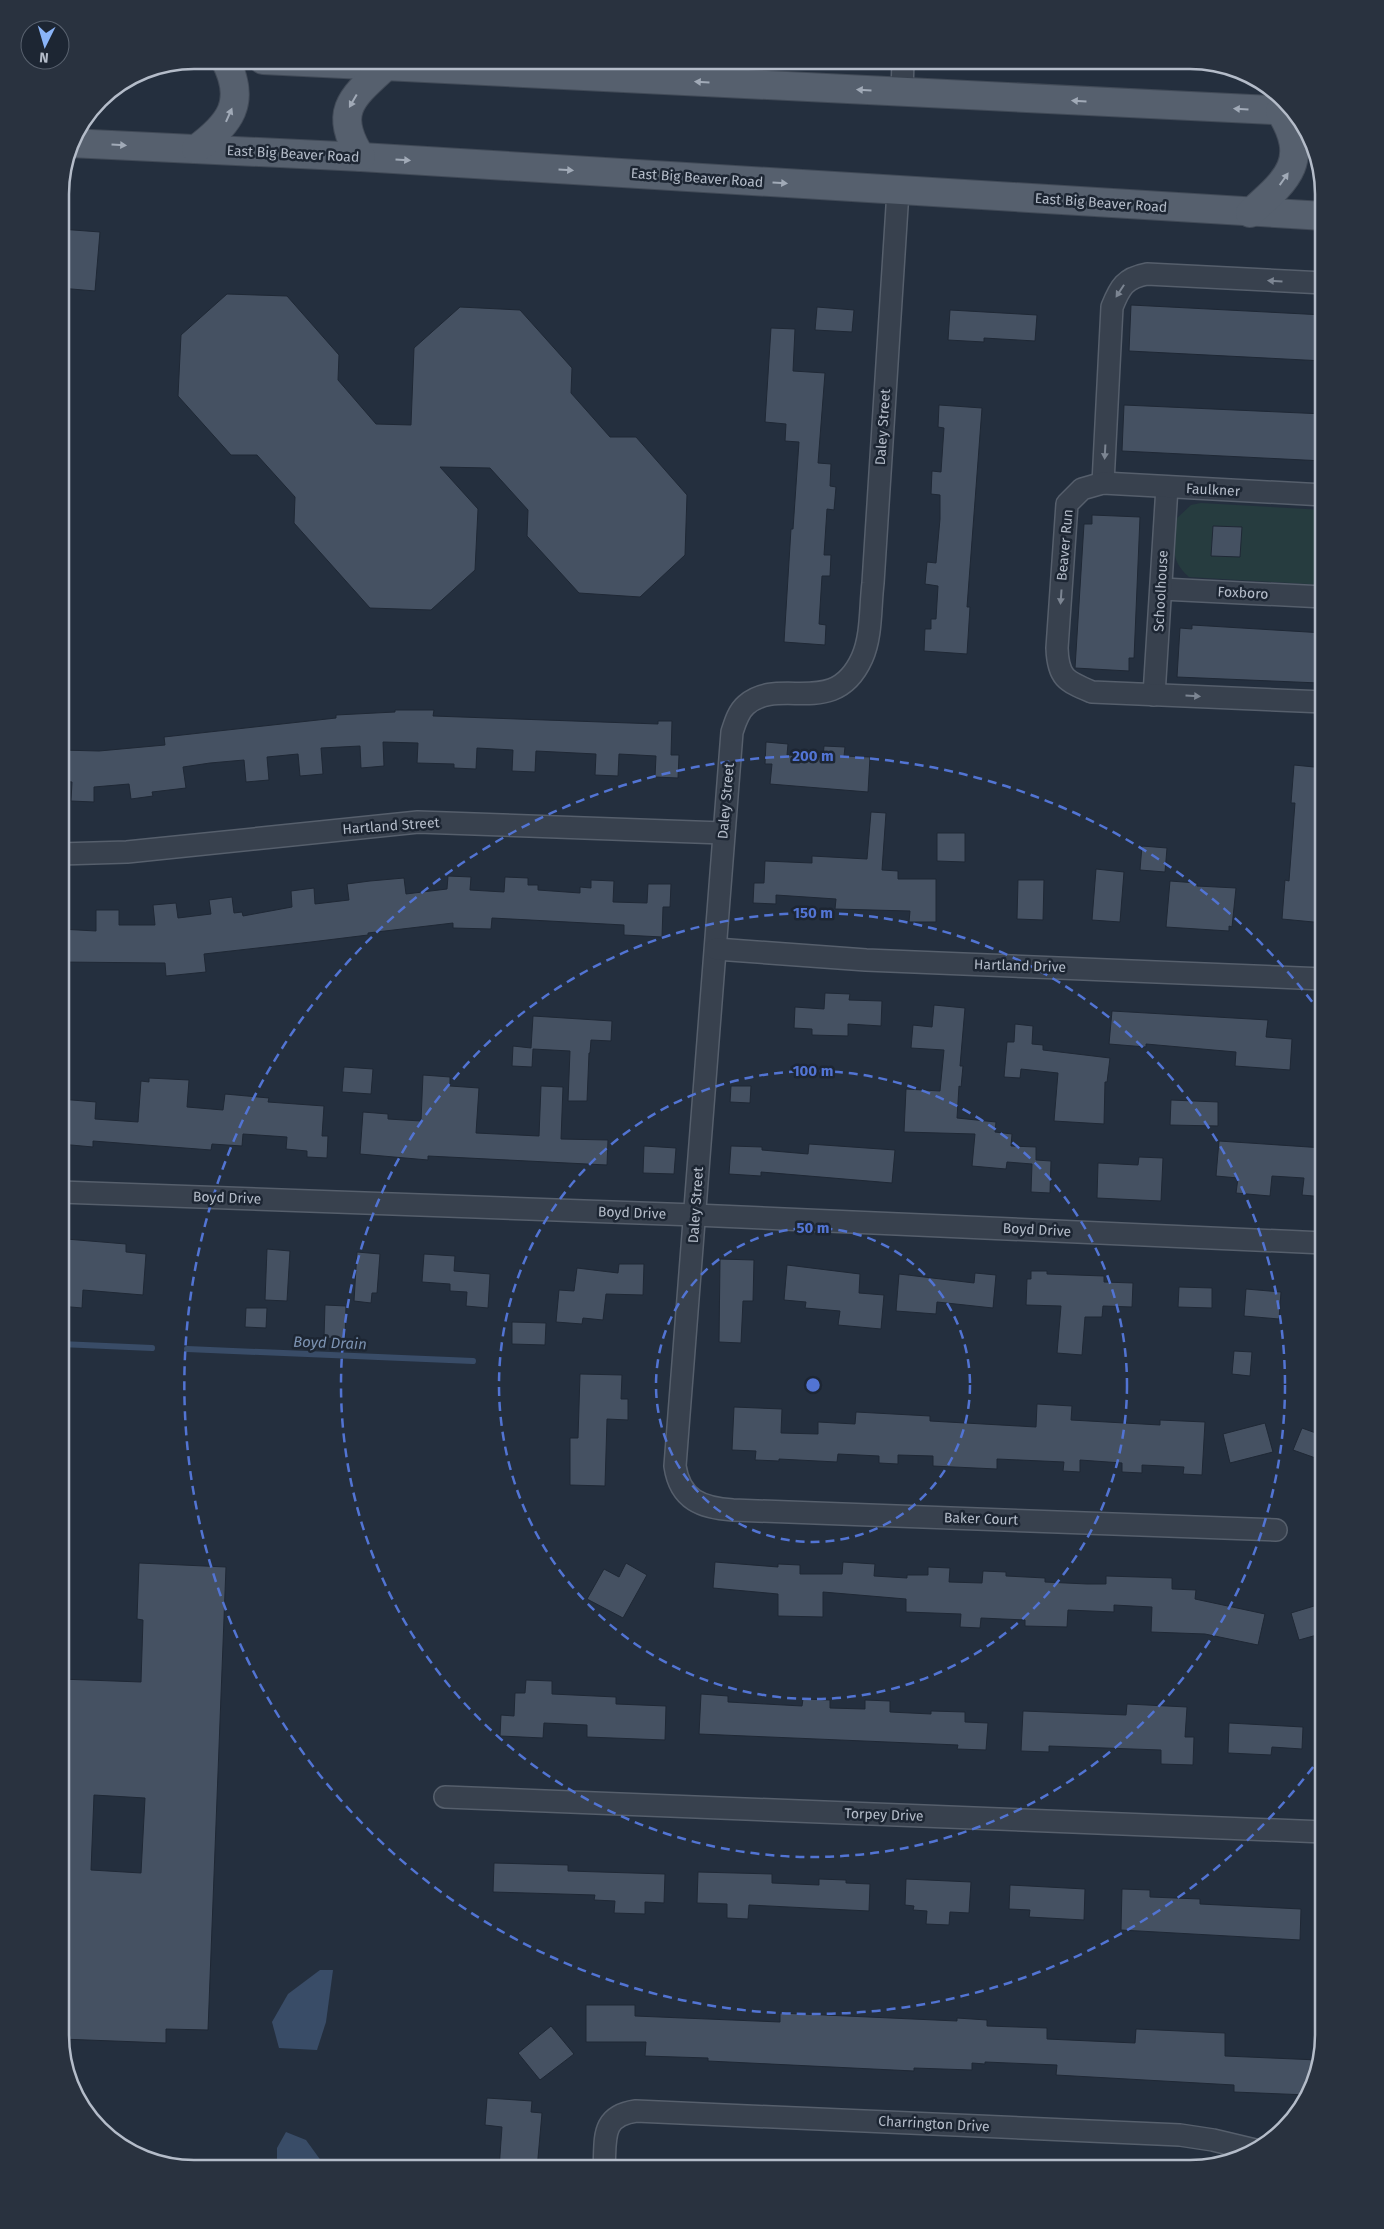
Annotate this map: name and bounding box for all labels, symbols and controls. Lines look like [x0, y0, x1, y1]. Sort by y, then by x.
north arrow [20, 20, 70, 70]
text: N [39, 49, 49, 66]
one-way arrow [694, 78, 710, 86]
one-way arrow [856, 86, 872, 94]
one-way arrow [349, 95, 358, 108]
one-way arrow [1071, 96, 1087, 104]
one-way arrow [1233, 104, 1249, 112]
one-way arrow [226, 108, 234, 122]
one-way arrow [111, 142, 127, 150]
street label: East Big Beaver Road [226, 142, 360, 166]
one-way arrow [396, 156, 412, 164]
street label: East Big Beaver Road [630, 165, 764, 191]
one-way arrow [558, 166, 574, 174]
one-way arrow [1279, 172, 1289, 186]
one-way arrow [772, 180, 788, 188]
street label: East Big Beaver Road [1034, 190, 1168, 216]
one-way arrow [1267, 276, 1283, 284]
one-way arrow [1115, 285, 1125, 298]
street label: Daley Street [872, 387, 894, 466]
one-way arrow [1100, 444, 1108, 460]
street label: Faulkner [1185, 480, 1241, 500]
street label: Beaver Run [1053, 508, 1077, 582]
street label: Schoolhouse [1150, 550, 1172, 632]
street label: Foxboro [1217, 583, 1269, 603]
one-way arrow [1056, 589, 1064, 605]
one-way arrow [1186, 693, 1202, 701]
text: 200 m [792, 747, 834, 765]
street label: Daley Street [714, 761, 738, 840]
street label: Hartland Street [342, 814, 441, 838]
text: 150 m [793, 904, 833, 922]
street label: Hartland Drive [974, 956, 1066, 976]
text: 100 m [793, 1062, 833, 1080]
street label: Daley Street [685, 1165, 707, 1244]
street label: Boyd Drive [193, 1188, 261, 1208]
street label: Boyd Drive [598, 1203, 666, 1223]
text: 50 m [796, 1219, 830, 1237]
street label: Boyd Drive [1002, 1220, 1072, 1240]
water label: Boyd Drain [293, 1333, 367, 1353]
centre of rings [804, 1376, 822, 1394]
street label: Baker Court [944, 1509, 1019, 1529]
street label: Torpey Drive [844, 1805, 924, 1825]
street label: Charrington Drive [878, 2113, 990, 2135]

